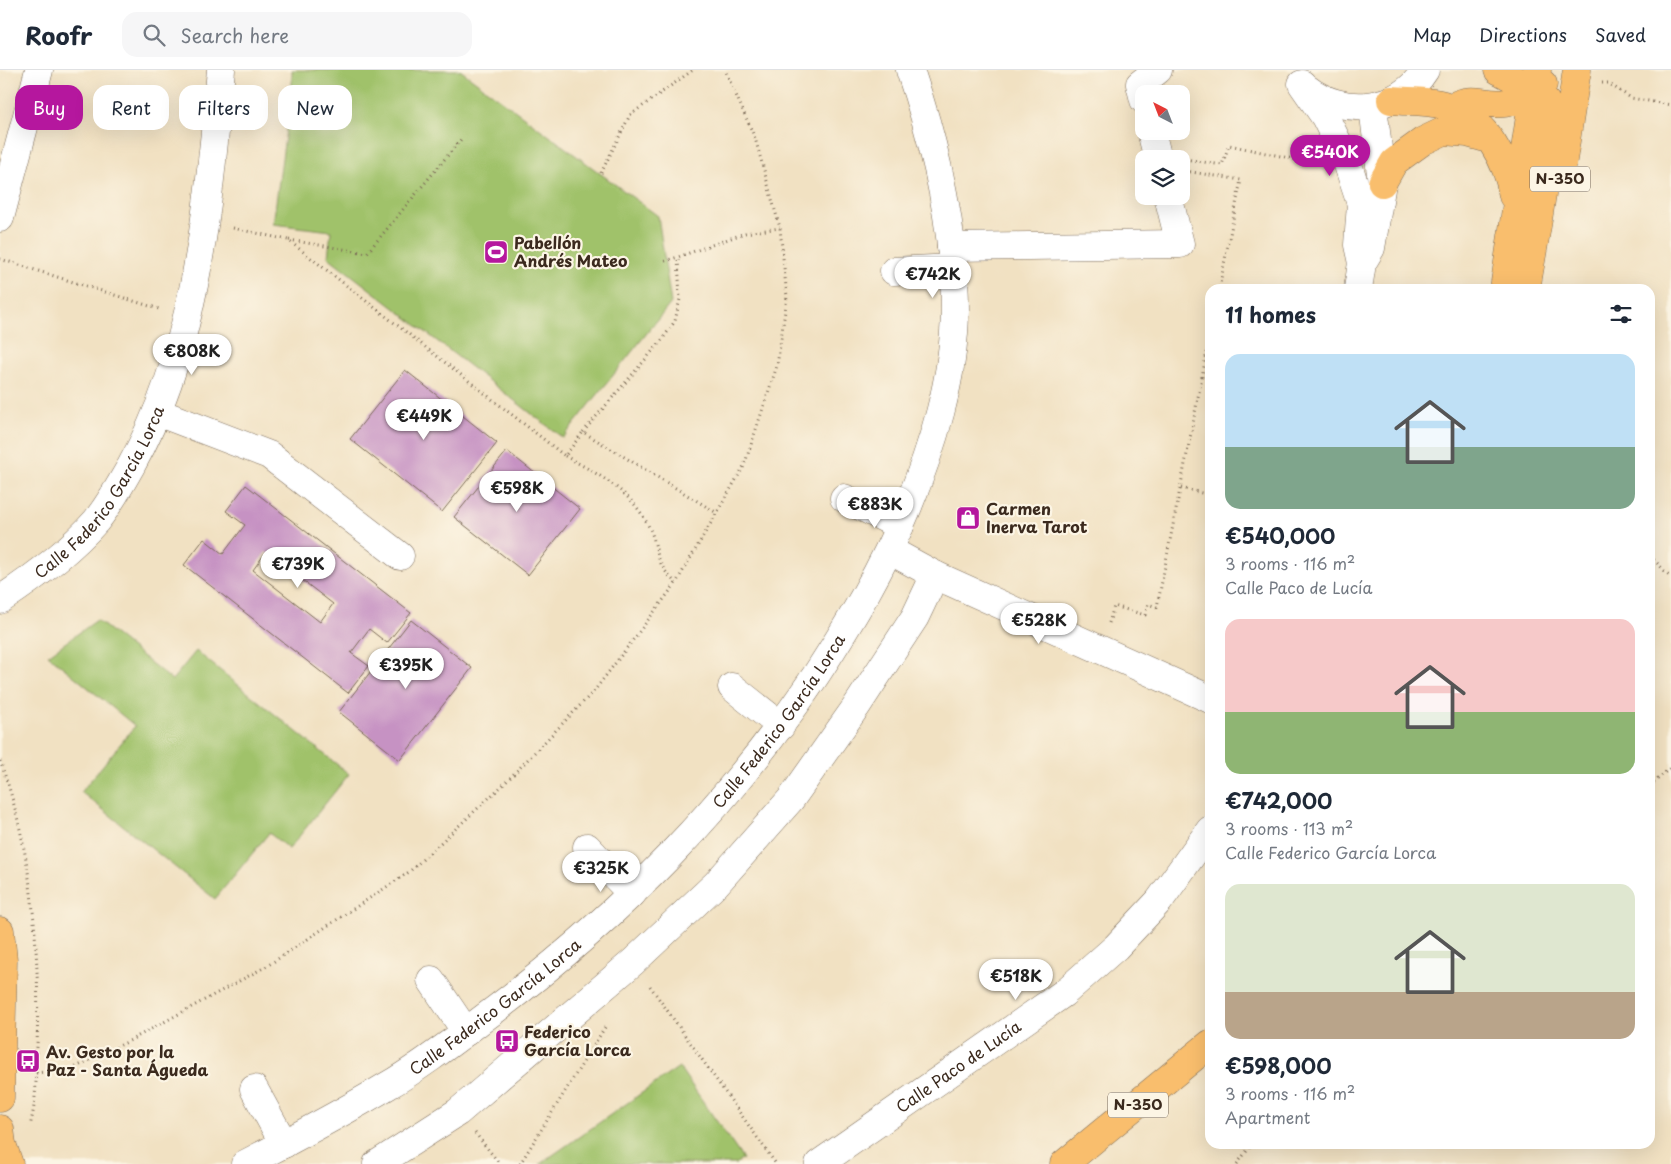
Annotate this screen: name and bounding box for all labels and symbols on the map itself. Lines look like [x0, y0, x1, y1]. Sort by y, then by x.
north arrow [1135, 85, 1190, 140]
pin: €540K [1295, 134, 1365, 177]
road number: N-350 [1530, 166, 1590, 192]
place label: Pabellón Andrés Mateo [514, 230, 627, 272]
sports icon: Pabellón Andrés Mateo [483, 239, 509, 265]
pin: €742K [898, 256, 968, 299]
pin: €808K [157, 334, 227, 376]
pin: €449K [389, 398, 459, 441]
street label: Calle Federico García Lorca [29, 401, 170, 584]
pin: €598K [482, 470, 552, 513]
pin: €883K [840, 486, 910, 529]
place label: Carmen Inerva Tarot [986, 496, 1088, 538]
shop icon: Carmen Inerva Tarot [955, 505, 981, 531]
pin: €739K [263, 546, 333, 589]
pin: €528K [1004, 602, 1074, 645]
street label: Calle Federico García Lorca [706, 628, 851, 813]
pin: €395K [371, 648, 441, 690]
pin: €325K [566, 850, 636, 893]
street label: Calle Federico García Lorca [404, 933, 584, 1079]
pin: €518K [981, 958, 1051, 1001]
street label: Calle Paco de Lucía [890, 1014, 1025, 1118]
place label: Federico García Lorca [524, 1022, 632, 1060]
bus stop icon: Federico García Lorca [494, 1028, 520, 1054]
place label: Av. Gesto por la Paz - Santa Águeda [46, 1039, 208, 1081]
bus stop icon: Av. Gesto por la Paz - Santa Águeda [15, 1048, 41, 1074]
road number: N-350 [1108, 1092, 1168, 1118]

